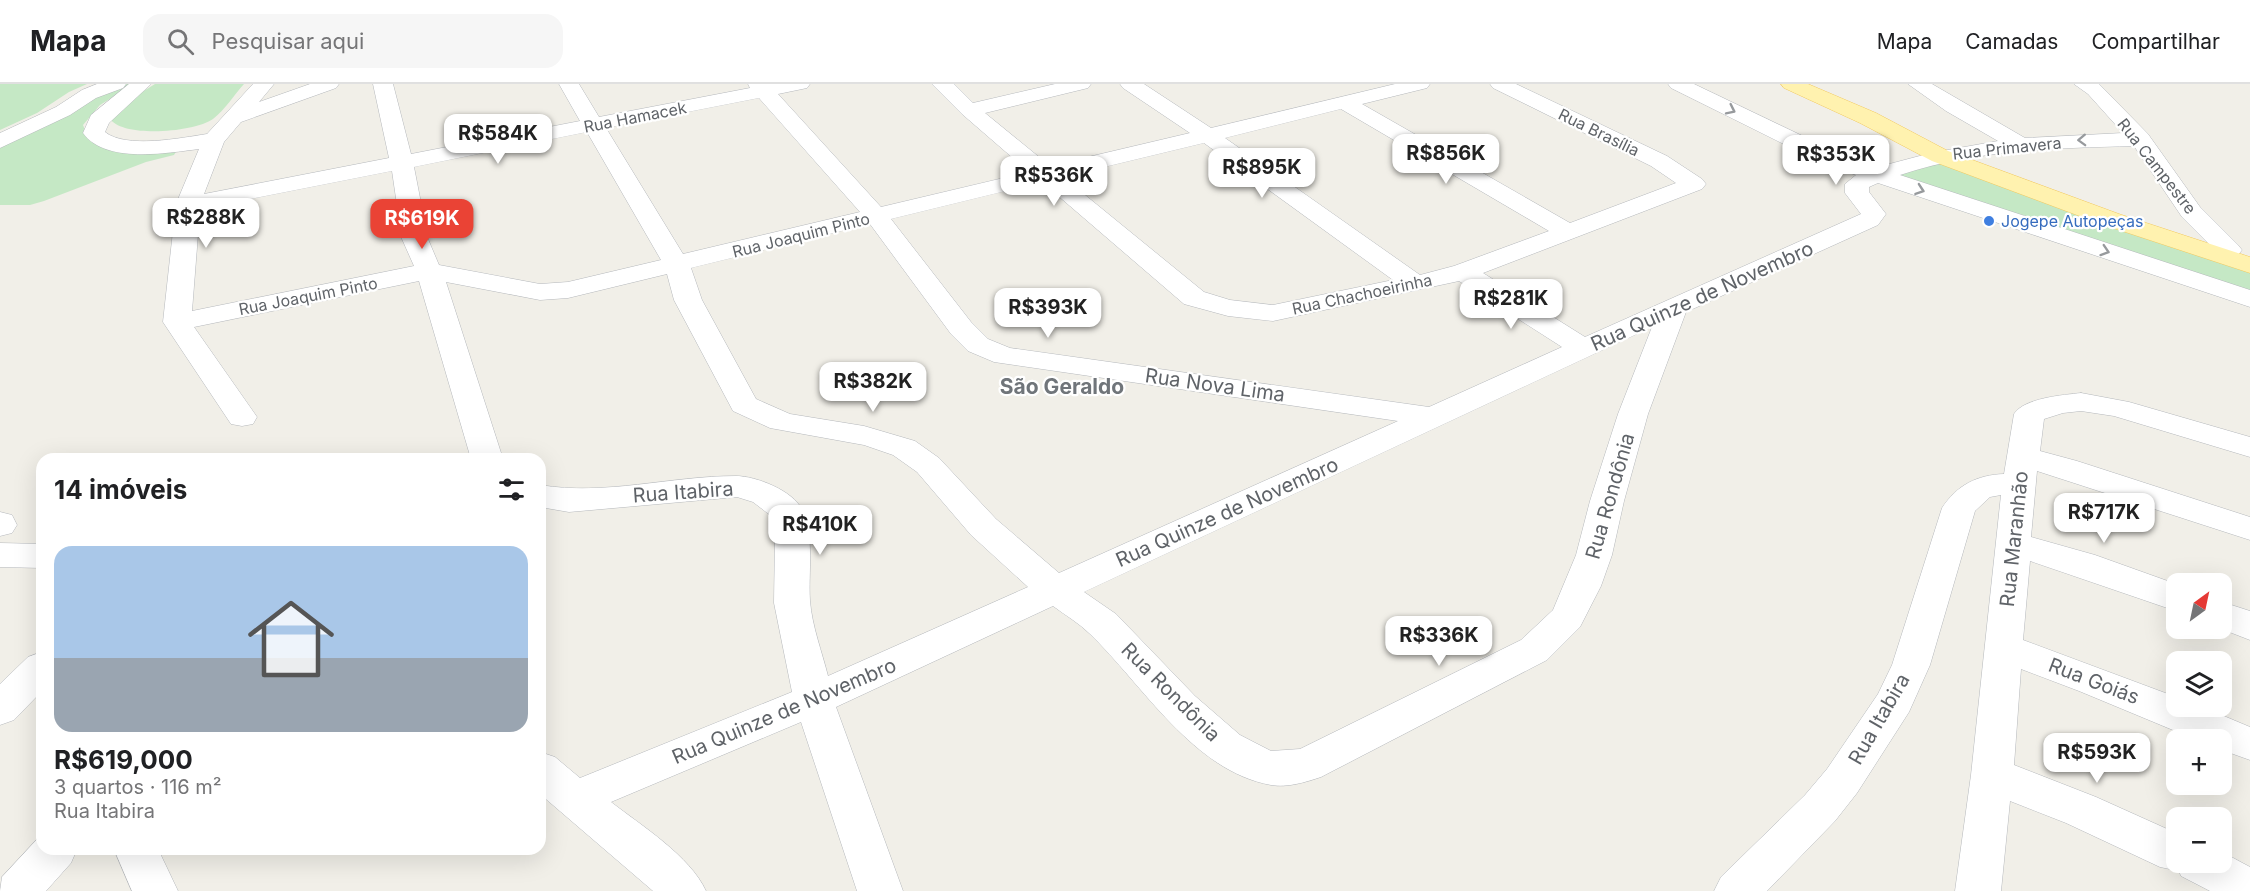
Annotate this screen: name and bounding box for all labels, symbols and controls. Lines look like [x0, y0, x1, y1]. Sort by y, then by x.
search box [143, 14, 563, 68]
text: Mapa [30, 24, 107, 58]
icon: search [164, 25, 197, 58]
text: Pesquisar aqui [212, 28, 364, 54]
text: Mapa [1877, 29, 1932, 54]
text: Camadas [1965, 29, 2058, 54]
text: Compartilhar [2091, 29, 2220, 54]
street label: Rua Hamacek [582, 97, 688, 137]
one-way arrow [1724, 102, 1735, 114]
street label: Rua Brasília [1555, 104, 1643, 160]
pin: R$584K [449, 114, 547, 165]
street label: Rua Campestre [2113, 114, 2201, 218]
text: R$584K [458, 121, 538, 145]
street label: Rua Primavera [1952, 132, 2062, 164]
pin: R$856K [1397, 134, 1495, 185]
one-way arrow [2077, 134, 2086, 147]
pin: R$353K [1787, 135, 1885, 186]
text: R$856K [1406, 141, 1486, 165]
text: R$353K [1796, 142, 1876, 166]
pin: R$895K [1213, 148, 1311, 199]
text: R$895K [1222, 155, 1302, 179]
pin: R$536K [1005, 156, 1103, 207]
text: R$536K [1014, 163, 1094, 187]
one-way arrow [1914, 183, 1925, 196]
pin: R$288K [157, 198, 255, 249]
pin: R$619K [373, 199, 471, 250]
text: R$288K [166, 205, 246, 229]
text: R$619K [384, 206, 460, 230]
street label: Rua Joaquim Pinto [730, 208, 872, 262]
place label: Jogepe Autopeças [2001, 211, 2144, 231]
marker: Jogepe Autopeças [1982, 214, 1996, 228]
street label: Rua Quinze de Novembro [1587, 236, 1817, 356]
one-way arrow [2099, 244, 2110, 257]
street label: Rua Chachoeirinha [1290, 269, 1434, 319]
street label: Rua Joaquim Pinto [237, 273, 379, 319]
pin: R$281K [1462, 279, 1560, 330]
text: R$281K [1474, 286, 1548, 310]
pin: R$393K [999, 288, 1097, 339]
text: R$393K [1008, 295, 1088, 319]
pin: R$382K [824, 362, 922, 413]
street label: Rua Nova Lima [1143, 363, 1287, 407]
text: R$382K [833, 369, 913, 393]
district label: São Geraldo [1000, 374, 1124, 399]
street label: Rua Rondônia [1581, 430, 1639, 562]
street label: Rua Quinze de Novembro [1112, 452, 1342, 572]
street label: Rua Maranhão [1995, 470, 2033, 608]
icon: filters [495, 473, 528, 506]
text: 14 imóveis [54, 474, 187, 505]
street label: Rua Itabira [632, 477, 734, 507]
pin: R$717K [2055, 493, 2153, 544]
text: R$717K [2068, 500, 2140, 524]
pin: R$410K [771, 505, 869, 556]
text: R$410K [782, 512, 858, 536]
north arrow [2166, 573, 2232, 639]
map controls [2166, 573, 2232, 873]
icon: home [237, 585, 345, 693]
pin: R$336K [1390, 616, 1488, 667]
text: R$336K [1399, 623, 1479, 647]
street label: Rua Rondônia [1117, 638, 1225, 746]
button: layers [2166, 651, 2232, 717]
street label: Rua Quinze de Novembro [668, 653, 900, 769]
street label: Rua Goiás [2045, 653, 2143, 709]
street label: Rua Itabira [1843, 669, 1915, 769]
button: + [2166, 729, 2232, 795]
pin: R$593K [2048, 733, 2146, 784]
text: R$593K [2057, 740, 2137, 764]
text: R$619,000 [54, 744, 193, 775]
text: 3 quartos · 116 m² [54, 775, 222, 799]
text: Rua Itabira [54, 799, 155, 823]
button: − [2166, 807, 2232, 873]

